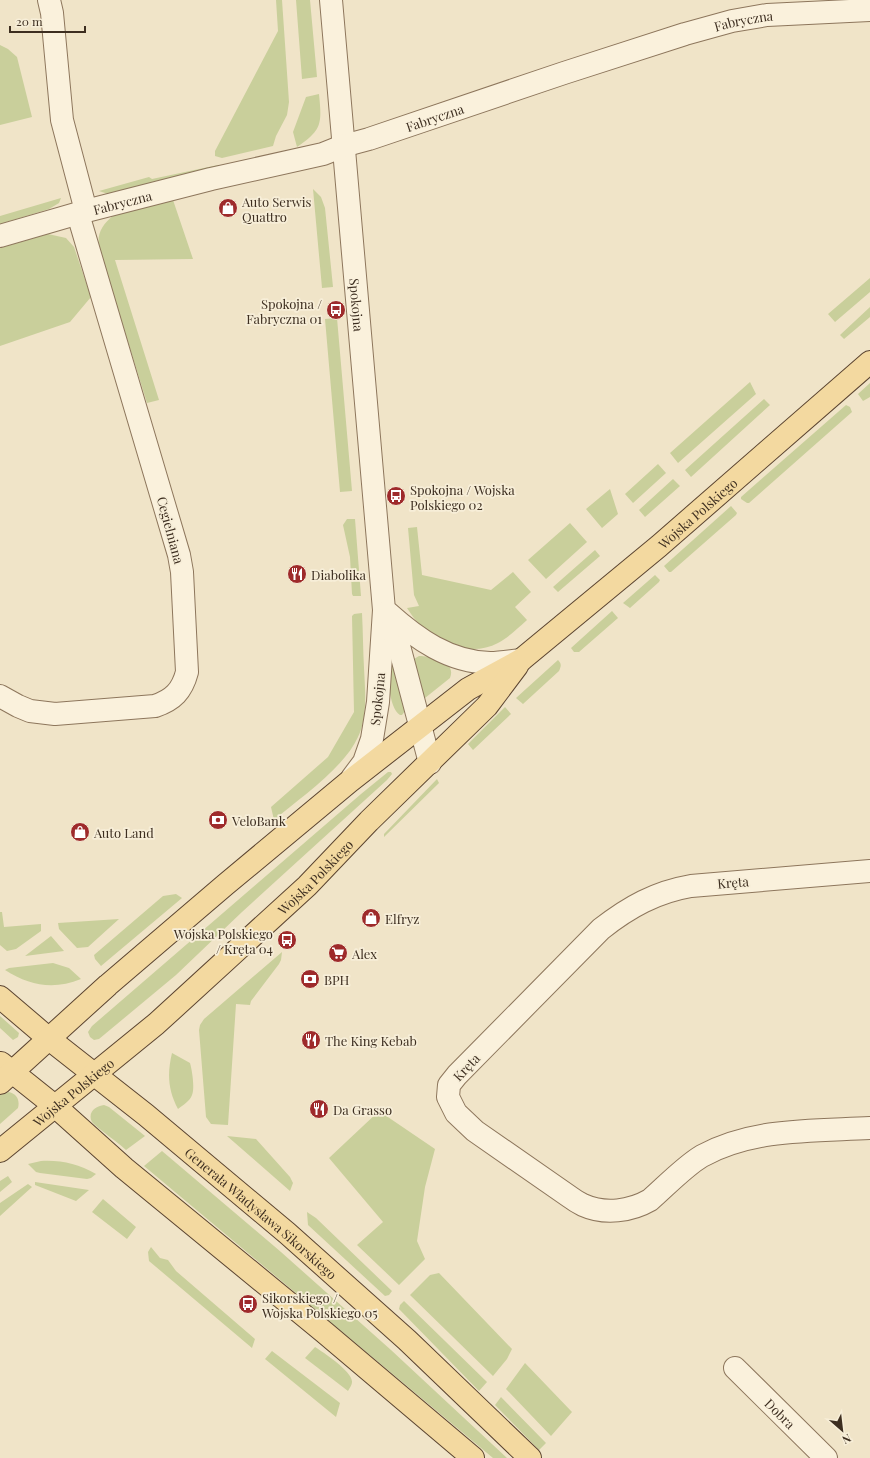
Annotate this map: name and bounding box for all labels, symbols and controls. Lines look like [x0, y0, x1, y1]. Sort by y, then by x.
street label: Fabryczna [712, 6, 774, 34]
scale bar [10, 8, 85, 34]
text: 20 m [16, 13, 43, 29]
street label: Fabryczna [403, 99, 466, 134]
street label: Fabryczna [91, 186, 154, 217]
place label: Auto Serwis Quattro [241, 193, 312, 225]
shop icon: Auto Serwis Quattro [217, 197, 239, 219]
street label: Spokojna [347, 278, 368, 333]
place label: Spokojna / Fabryczna 01 [246, 295, 322, 327]
bus stop icon: Spokojna / Fabryczna 01 [325, 299, 347, 321]
street label: Wojska Polskiego [653, 474, 740, 552]
place label: Spokojna / Wojska Polskiego 02 [410, 481, 515, 513]
bus stop icon: Spokojna / Wojska Polskiego 02 [385, 485, 407, 507]
street label: Cegielniana [154, 495, 188, 566]
restaurant icon: Diabolika [286, 563, 308, 585]
place label: Diabolika [311, 566, 367, 583]
street label: Spokojna [366, 671, 388, 726]
bank icon: VeloBank [207, 809, 229, 831]
place label: VeloBank [231, 812, 287, 829]
shop icon: Auto Land [69, 821, 91, 843]
place label: Auto Land [93, 824, 154, 841]
street label: Wojska Polskiego [273, 835, 356, 918]
street label: Kręta [716, 872, 750, 892]
shop icon: Elfryz [360, 907, 382, 929]
place label: Elfryz [385, 910, 419, 927]
place label: Wojska Polskiego / Kręta 04 [173, 925, 273, 957]
bus stop icon: Wojska Polskiego / Kręta 04 [276, 929, 298, 951]
supermarket icon: Alex [327, 942, 349, 964]
place label: Alex [351, 945, 377, 962]
bank icon: BPH [299, 968, 321, 990]
place label: BPH [324, 971, 350, 988]
restaurant icon: The King Kebab [300, 1029, 322, 1051]
place label: The King Kebab [325, 1032, 417, 1049]
street label: Kręta [449, 1049, 483, 1084]
street label: Wojska Polskiego [28, 1054, 117, 1130]
restaurant icon: Da Grasso [308, 1098, 330, 1120]
place label: Da Grasso [333, 1101, 392, 1118]
street label: Generała Władysława Sikorskiego [182, 1143, 341, 1282]
place label: Sikorskiego / Wojska Polskiego 05 [261, 1289, 378, 1321]
bus stop icon: Sikorskiego / Wojska Polskiego 05 [237, 1293, 259, 1315]
street label: Dobra [762, 1394, 800, 1432]
north arrow [822, 1410, 862, 1450]
text: N [840, 1431, 854, 1448]

